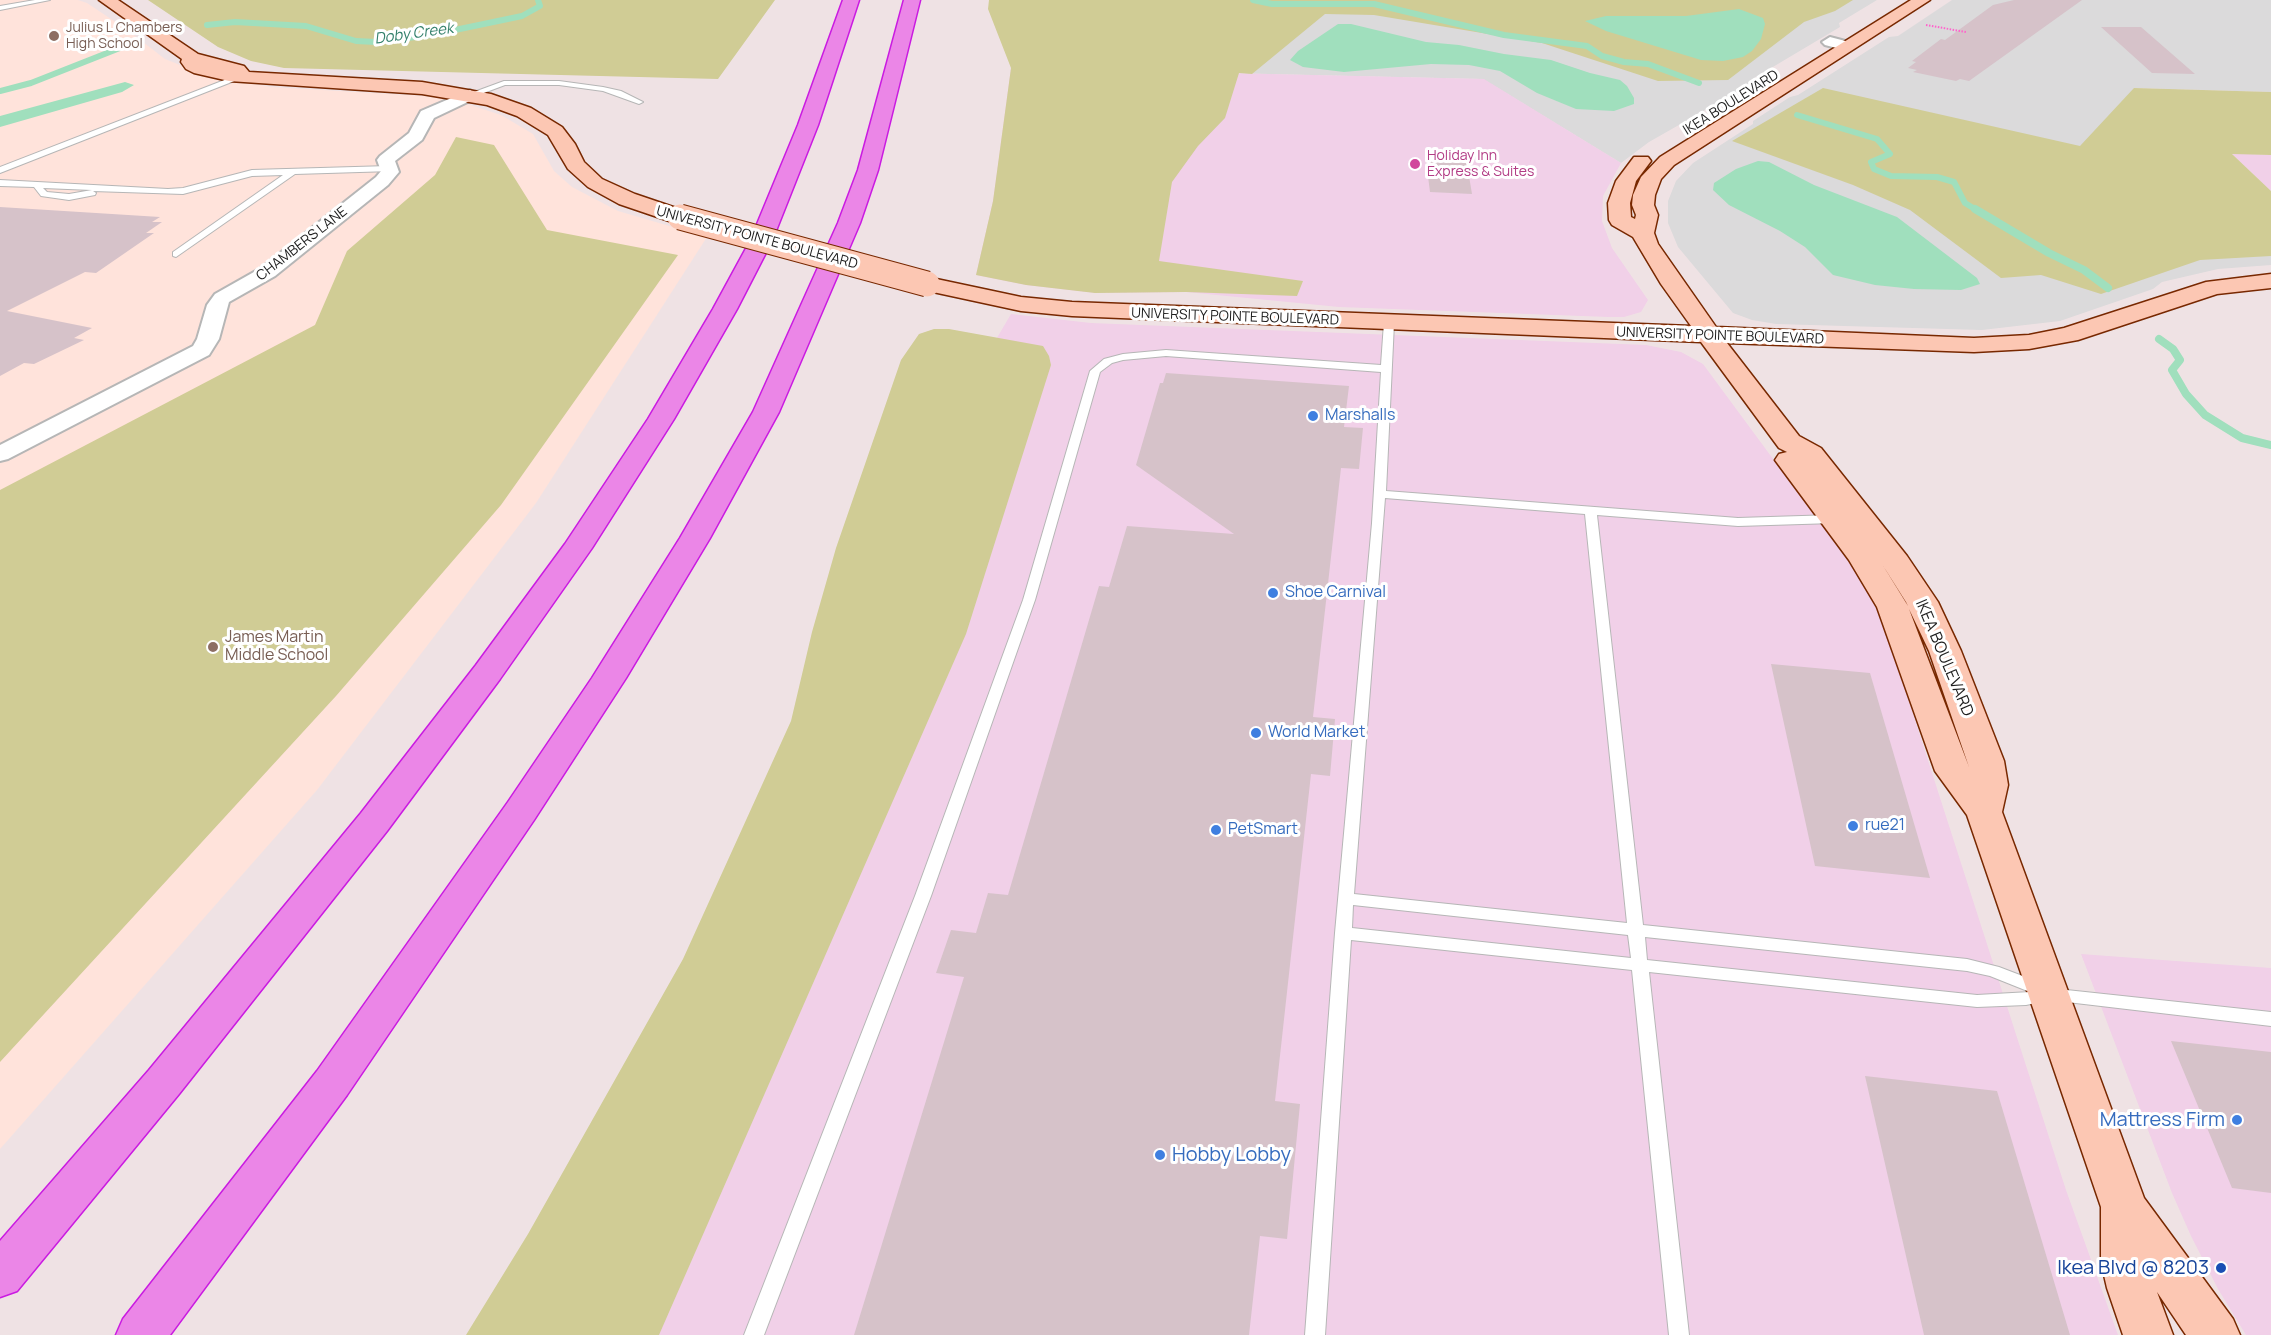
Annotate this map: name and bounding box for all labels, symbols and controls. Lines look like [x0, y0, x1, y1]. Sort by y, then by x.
place label: Julius L Chambers High School [66, 20, 182, 52]
water label: Doby Creek [373, 20, 455, 48]
marker: Julius L Chambers High School [47, 29, 61, 43]
street label: IKEA BOULEVARD [1680, 67, 1782, 139]
place label: Holiday Inn Express & Suites [1427, 148, 1534, 180]
marker: Holiday Inn Express & Suites [1408, 157, 1422, 171]
street label: CHAMBERS LANE [253, 203, 351, 285]
street label: UNIVERSITY POINTE BOULEVARD [654, 203, 860, 273]
street label: UNIVERSITY POINTE BOULEVARD [1131, 305, 1339, 329]
street label: UNIVERSITY POINTE BOULEVARD [1616, 324, 1824, 348]
place label: Marshalls [1325, 406, 1395, 426]
marker: Marshalls [1306, 409, 1320, 423]
place label: Shoe Carnival [1285, 583, 1386, 603]
marker: Shoe Carnival [1266, 586, 1280, 600]
street label: IKEA BOULEVARD [1911, 597, 1977, 719]
place label: James Martin Middle School [225, 628, 328, 666]
marker: James Martin Middle School [206, 640, 220, 654]
place label: World Market [1268, 723, 1365, 743]
marker: World Market [1249, 726, 1263, 740]
place label: rue21 [1865, 816, 1905, 836]
marker: rue21 [1846, 819, 1860, 833]
place label: PetSmart [1228, 820, 1298, 840]
marker: PetSmart [1209, 823, 1223, 837]
place label: Mattress Firm [2100, 1108, 2225, 1132]
marker: Mattress Firm [2230, 1113, 2244, 1127]
place label: Hobby Lobby [1172, 1143, 1291, 1167]
marker: Hobby Lobby [1153, 1148, 1167, 1162]
place label: Ikea Blvd @ 8203 [2057, 1256, 2209, 1280]
marker: Ikea Blvd @ 8203 [2214, 1261, 2228, 1275]

